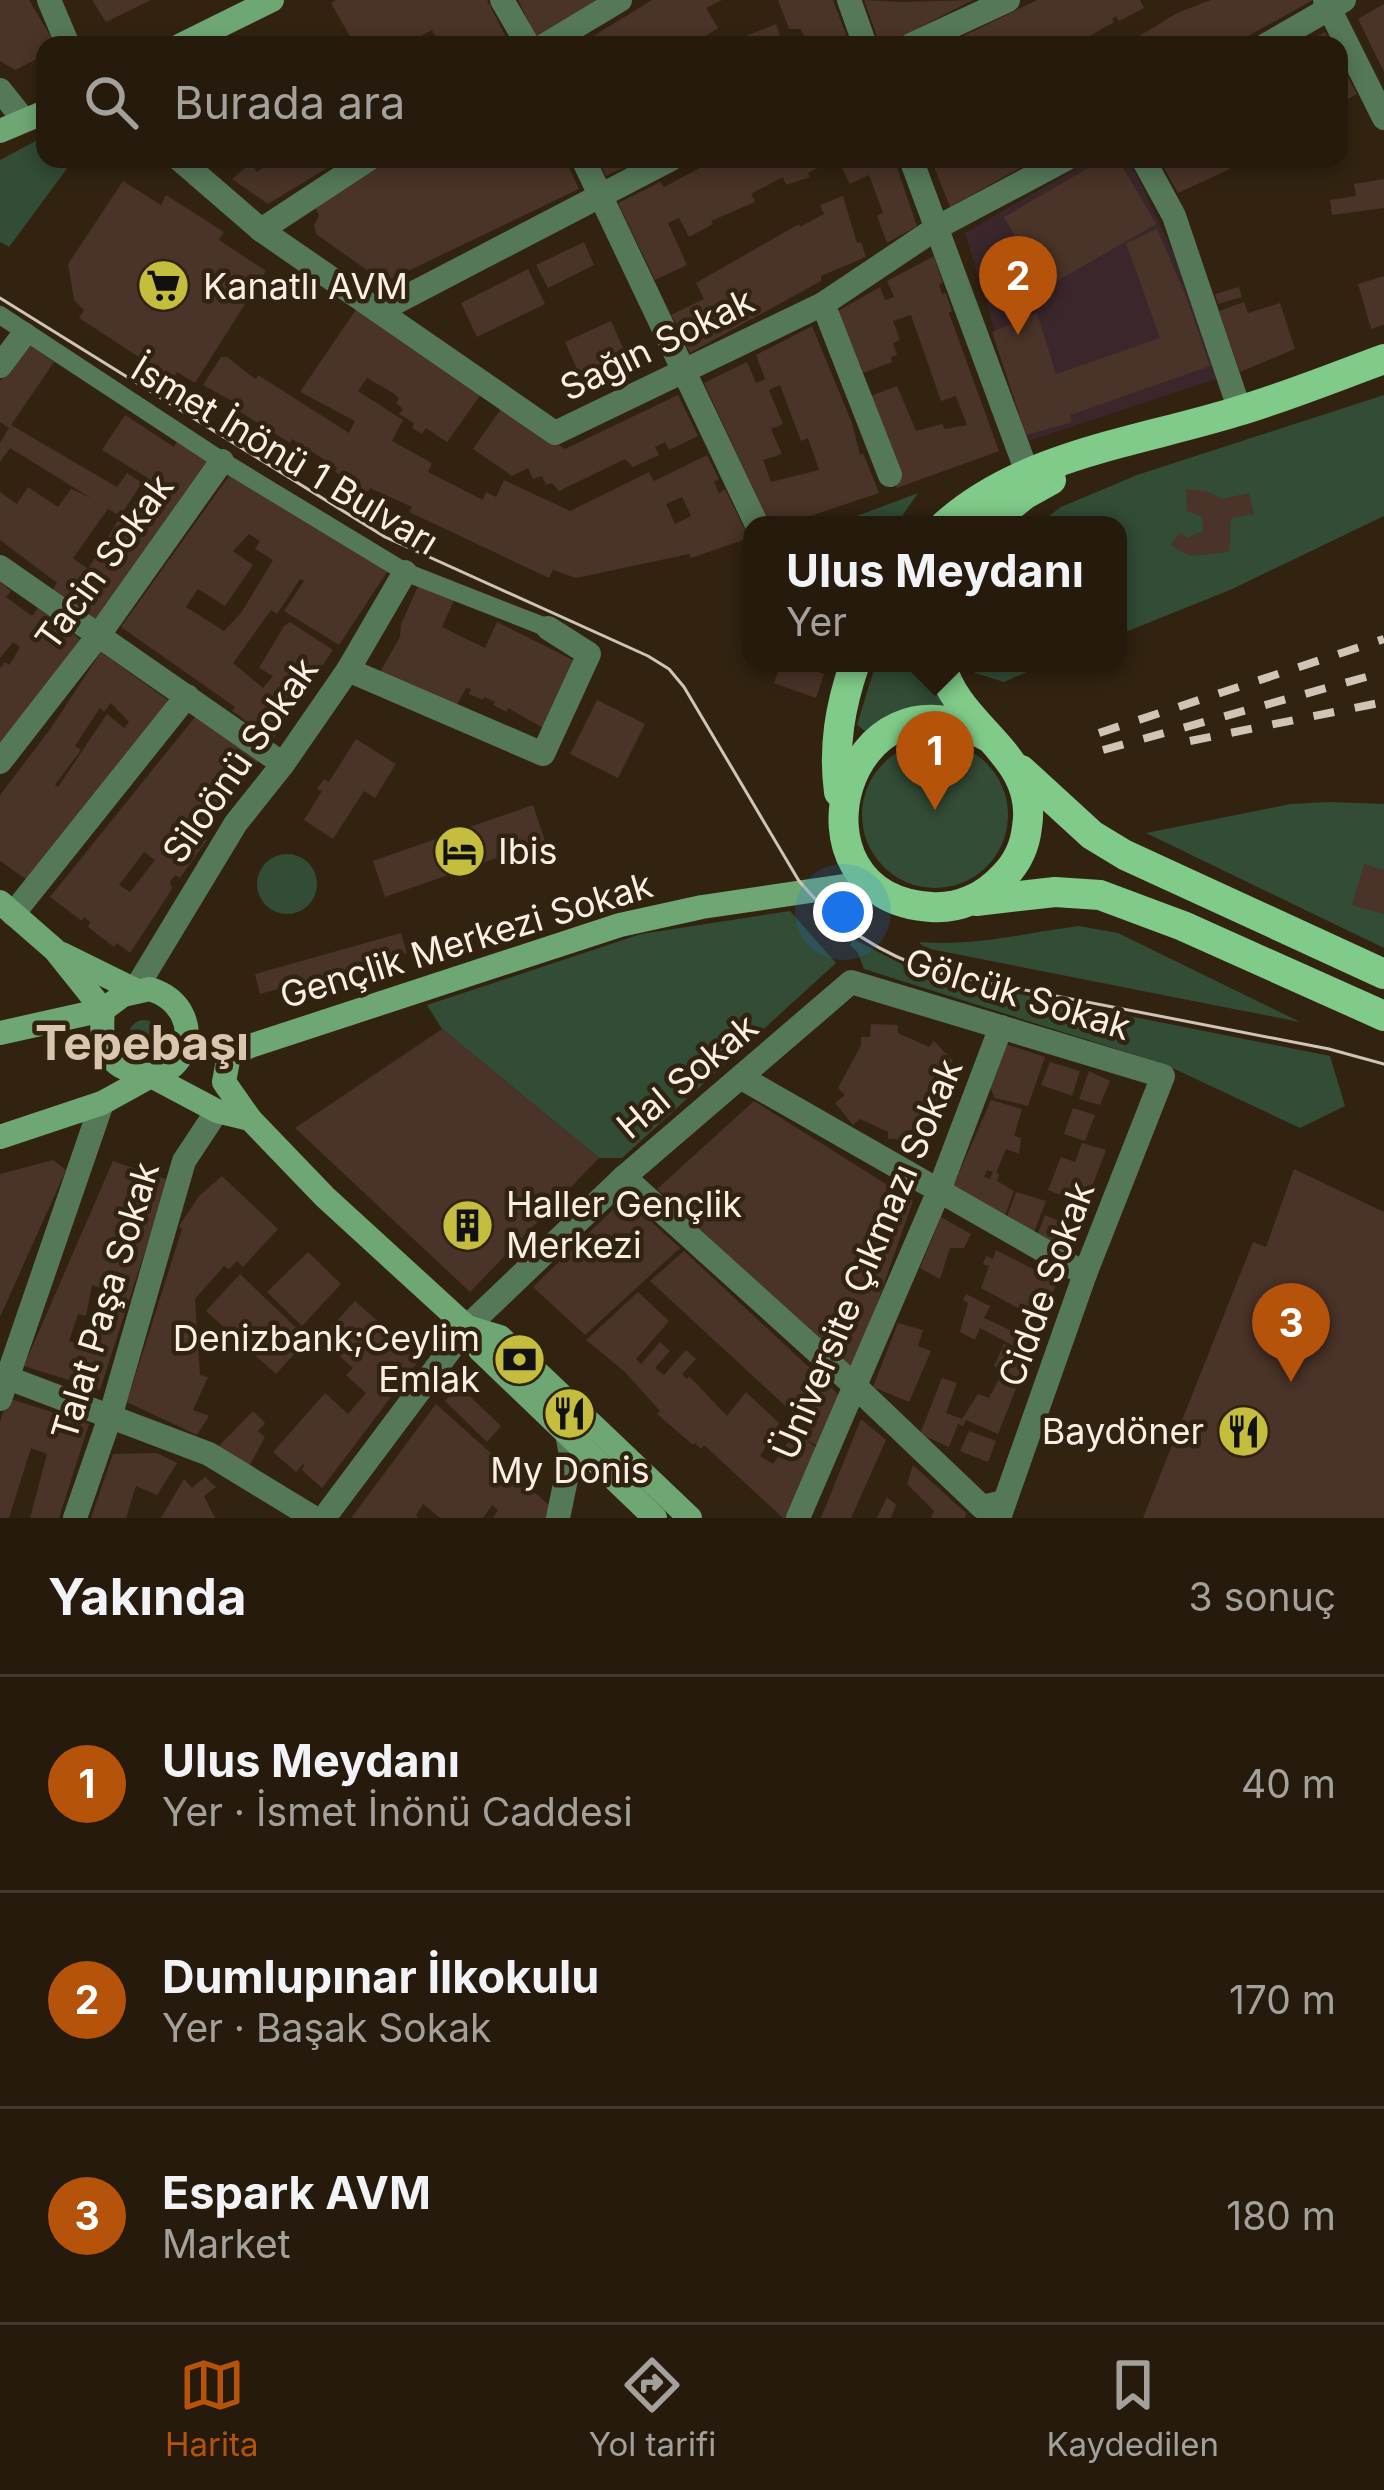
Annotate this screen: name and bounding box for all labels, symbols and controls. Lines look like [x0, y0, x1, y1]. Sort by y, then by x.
search box [36, 36, 1348, 168]
icon: search [78, 69, 144, 135]
text: Burada ara [174, 75, 405, 130]
pin: 2 [979, 236, 1057, 335]
supermarket icon: Kanatlı AVM [136, 258, 192, 314]
place label: Kanatlı AVM [203, 264, 408, 308]
street label: Sağın Sokak [553, 278, 761, 410]
street label: İsmet İnönü 1 Bulvarı [124, 346, 446, 564]
street label: Tacin Sokak [26, 466, 182, 658]
popup [743, 516, 1127, 672]
text: Ulus Meydanı [786, 543, 1084, 598]
text: Yer [786, 598, 847, 645]
street label: Siloönü Sokak [153, 649, 327, 871]
pin: 1 [896, 711, 974, 810]
hotel icon: Ibis [431, 823, 487, 879]
place label: Ibis [498, 829, 557, 873]
street label: Gençlik Merkezi Sokak [274, 862, 658, 1018]
your location [813, 882, 873, 942]
street label: Gölcük Sokak [900, 939, 1136, 1049]
street label: Hal Sokak [608, 1004, 767, 1148]
district label: Tepebaşı [35, 1013, 249, 1072]
street label: Üniversite Çıkmazı Sokak [763, 1052, 972, 1466]
street label: Talat Paşa Sokak [42, 1156, 168, 1445]
street label: Cidde Sokak [989, 1175, 1103, 1392]
place label: Haller Gençlik Merkezi [506, 1182, 742, 1267]
building icon: Haller Gençlik Merkezi [439, 1197, 495, 1253]
pin: 3 [1252, 1283, 1330, 1382]
place label: Denizbank;Ceylim Emlak [173, 1316, 480, 1401]
bank icon: Denizbank;Ceylim Emlak [491, 1331, 547, 1387]
restaurant icon: My Donis [542, 1386, 598, 1442]
restaurant icon: Baydöner [1215, 1403, 1271, 1459]
place label: Baydöner [1042, 1409, 1204, 1453]
place label: My Donis [490, 1448, 650, 1492]
text: Yakında [48, 1566, 247, 1627]
text: 3 sonuç [1189, 1573, 1336, 1620]
text: Ulus Meydanı [162, 1733, 460, 1788]
text: 1 [79, 1760, 95, 1807]
text: 40 m [1241, 1760, 1336, 1807]
text: Yer · İsmet İnönü Caddesi [162, 1788, 633, 1835]
text: Dumlupınar İlkokulu [162, 1949, 599, 2004]
text: 2 [75, 1976, 99, 2023]
text: 170 m [1229, 1976, 1336, 2023]
text: Yer · Başak Sokak [162, 2004, 491, 2051]
text: Espark AVM [162, 2165, 431, 2220]
text: 3 [74, 2192, 100, 2239]
text: 180 m [1226, 2192, 1336, 2239]
text: Market [162, 2220, 290, 2267]
tab: Harita [165, 2352, 259, 2464]
tab: Yol tarifi [589, 2352, 716, 2464]
tab: Kaydedilen [1046, 2352, 1219, 2464]

